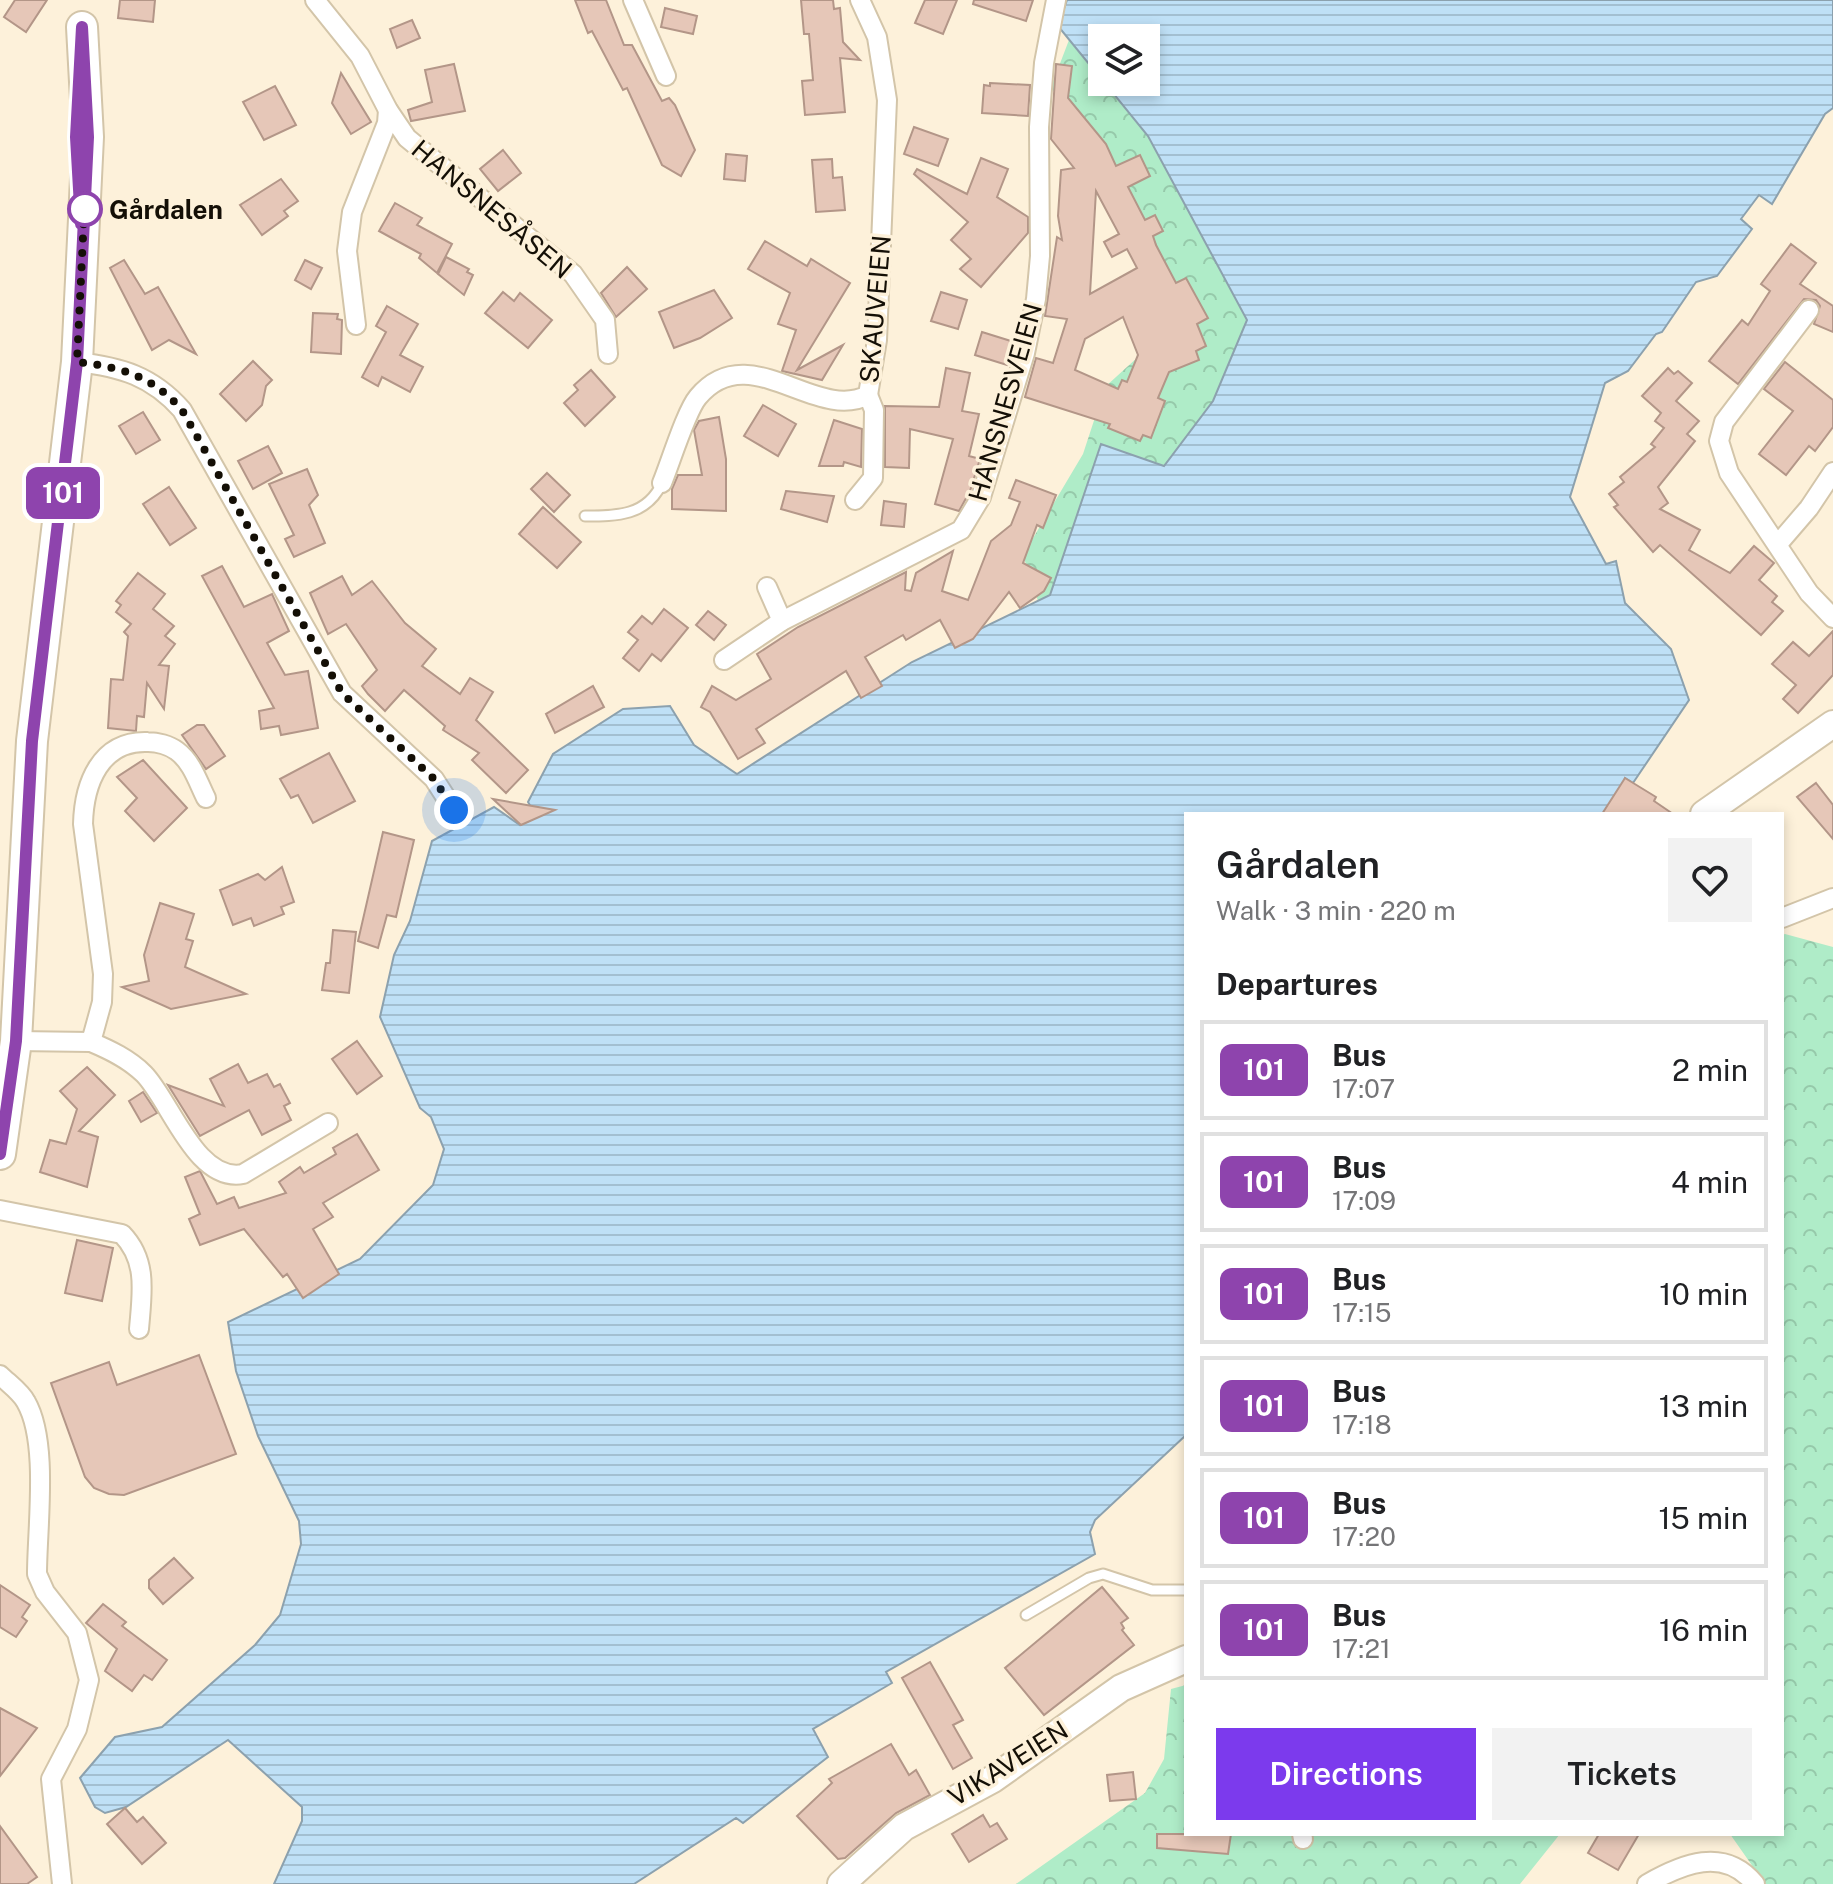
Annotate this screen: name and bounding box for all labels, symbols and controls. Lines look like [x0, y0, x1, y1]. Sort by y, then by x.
map controls [1088, 24, 1160, 96]
button: layers [1088, 24, 1160, 96]
street label: HANSNESÅSEN [406, 131, 580, 285]
marker: Gårdalen [68, 192, 102, 226]
place label: Gårdalen [109, 194, 223, 225]
street label: SKAUVEIEN [853, 234, 897, 384]
street label: HANSNESVEIEN [962, 299, 1048, 505]
line badge: 101 [17, 467, 109, 519]
text: 101 [42, 476, 84, 509]
your location [434, 790, 474, 830]
button: heart [1668, 838, 1752, 922]
text: Gårdalen [1216, 842, 1380, 887]
text: Walk · 3 min · 220 m [1216, 895, 1456, 926]
text: Departures [1216, 966, 1378, 1002]
text: Bus [1332, 1037, 1386, 1073]
text: 2 min [1672, 1052, 1748, 1088]
text: 101 [1243, 1053, 1285, 1086]
text: 17:07 [1332, 1073, 1395, 1104]
text: Bus [1332, 1149, 1386, 1185]
text: 4 min [1671, 1164, 1748, 1200]
text: 101 [1243, 1165, 1285, 1198]
text: 17:09 [1332, 1185, 1396, 1216]
text: Bus [1332, 1261, 1386, 1297]
text: 10 min [1659, 1276, 1748, 1312]
text: 101 [1243, 1277, 1285, 1310]
text: 17:15 [1332, 1297, 1391, 1328]
text: Bus [1332, 1373, 1386, 1409]
text: 13 min [1659, 1388, 1748, 1424]
text: 101 [1243, 1389, 1285, 1422]
text: 17:18 [1332, 1409, 1391, 1440]
text: Bus [1332, 1485, 1386, 1521]
text: 15 min [1658, 1500, 1748, 1536]
text: 101 [1243, 1501, 1285, 1534]
text: 17:20 [1332, 1521, 1396, 1552]
text: Bus [1332, 1597, 1386, 1633]
text: 16 min [1659, 1612, 1748, 1648]
text: 101 [1243, 1613, 1285, 1646]
text: 17:21 [1332, 1633, 1391, 1664]
street label: VIKAVEIEN [942, 1714, 1074, 1812]
button: Directions [1216, 1728, 1476, 1820]
button: Tickets [1492, 1728, 1752, 1820]

